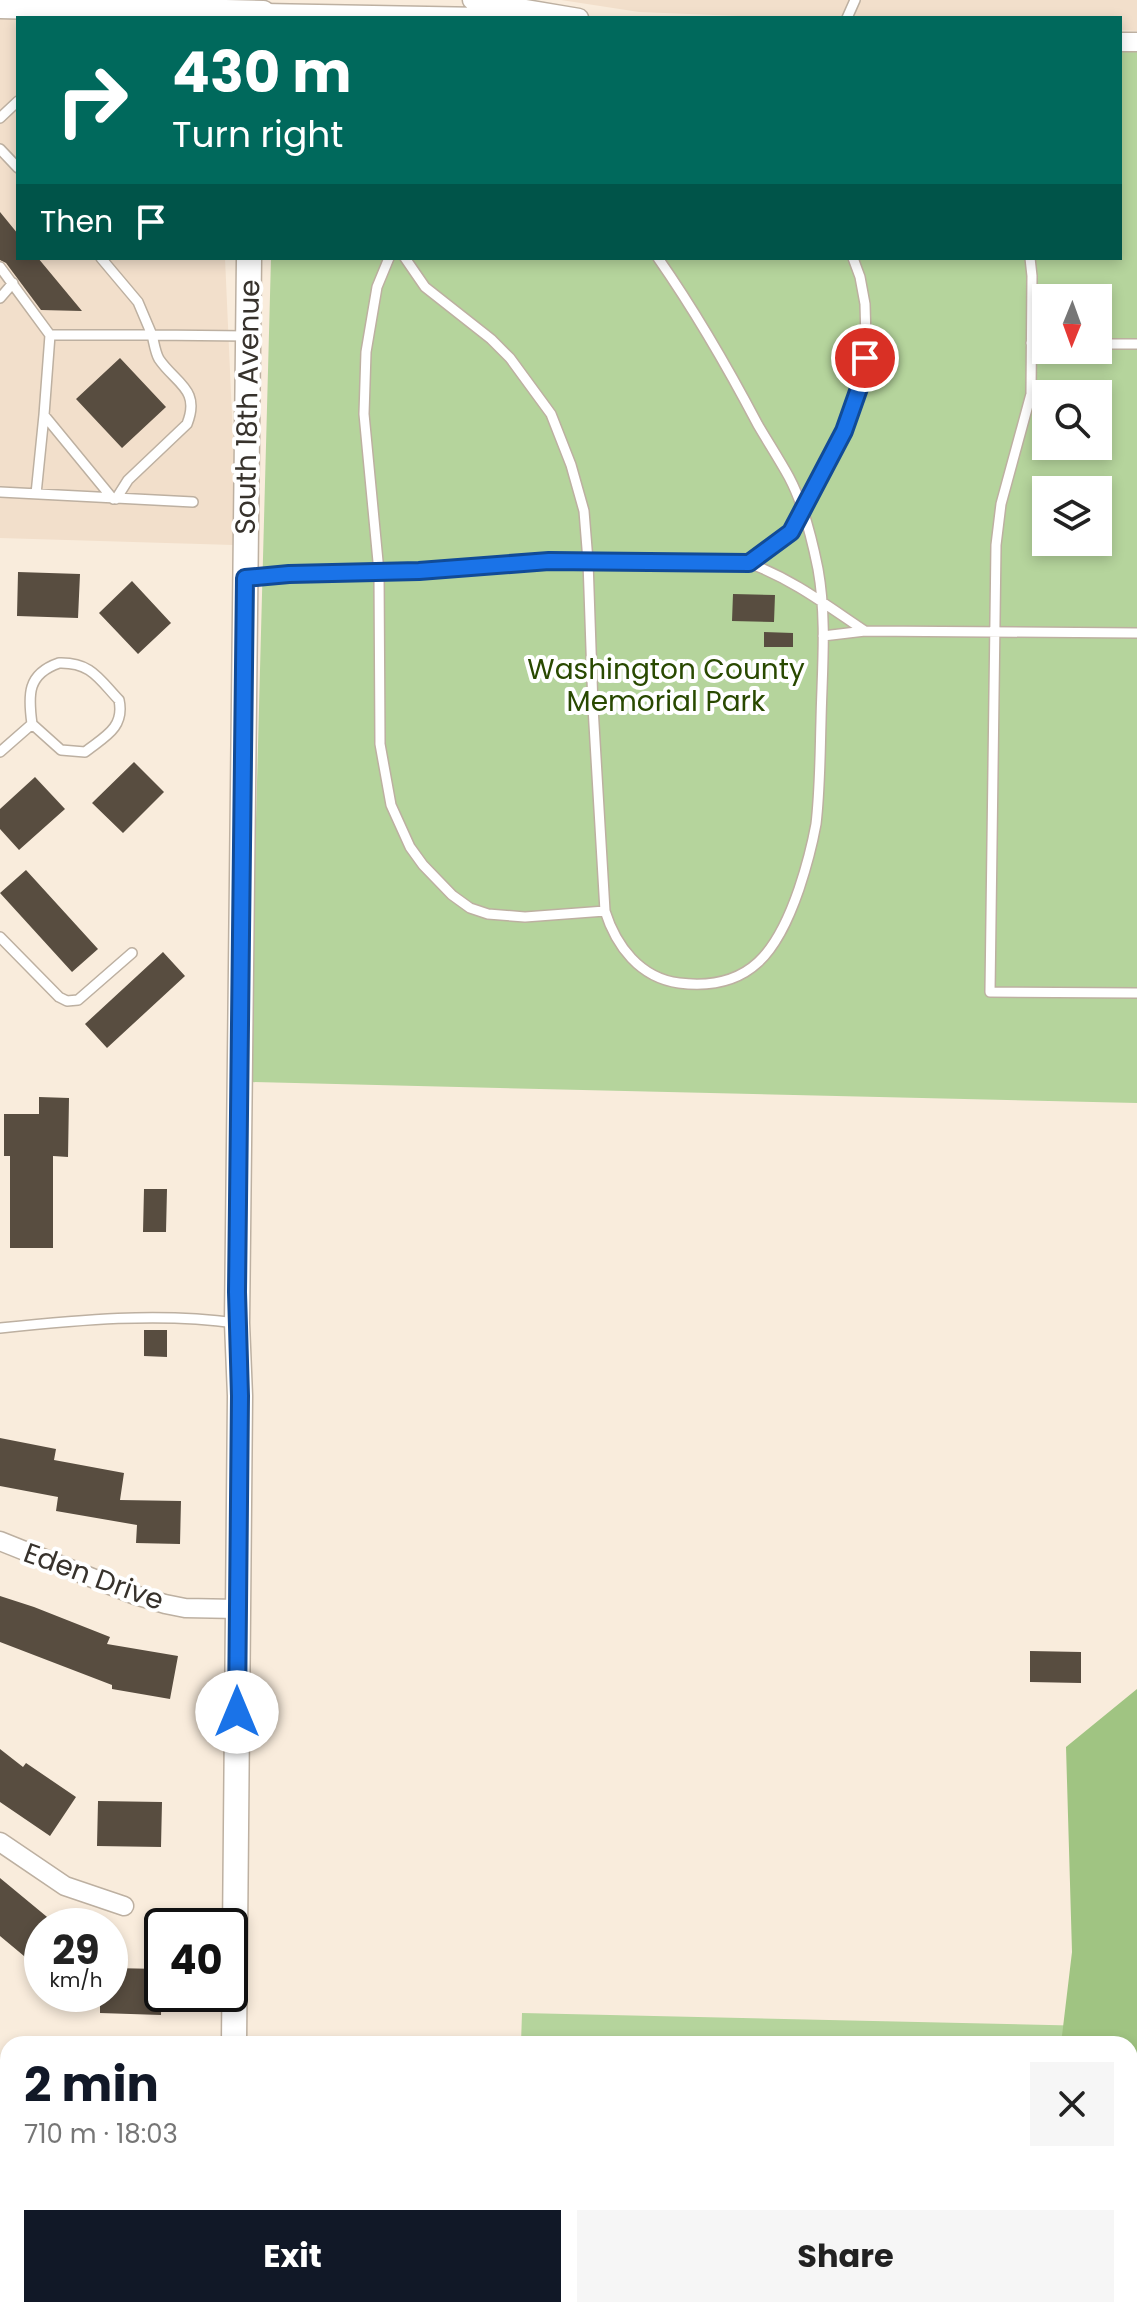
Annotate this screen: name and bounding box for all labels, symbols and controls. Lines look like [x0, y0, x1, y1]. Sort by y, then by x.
text: 430 m [172, 33, 351, 112]
icon: right [40, 48, 144, 152]
text: Turn right [172, 109, 343, 160]
text: Then [40, 200, 113, 243]
icon: arrive [129, 200, 173, 244]
street label: South 18th Avenue [226, 279, 269, 535]
north arrow [1032, 284, 1112, 364]
map controls [1032, 284, 1112, 556]
pin [831, 324, 899, 392]
icon: arrive [843, 336, 887, 380]
button: search [1032, 380, 1112, 460]
button: layers [1032, 476, 1112, 556]
park label: Washington County Memorial Park [527, 650, 805, 721]
street label: Eden Drive [18, 1533, 169, 1620]
position arrow [195, 1670, 279, 1754]
speed limit sign: 40 [144, 1908, 248, 2012]
text: 29 [52, 1922, 100, 1978]
text: km/h [49, 1966, 103, 1994]
text: 2 min [24, 2051, 159, 2118]
button: close [1030, 2062, 1114, 2146]
text: 710 m · 18:03 [24, 2116, 178, 2152]
button: Exit [24, 2210, 561, 2302]
button: Share [577, 2210, 1114, 2302]

